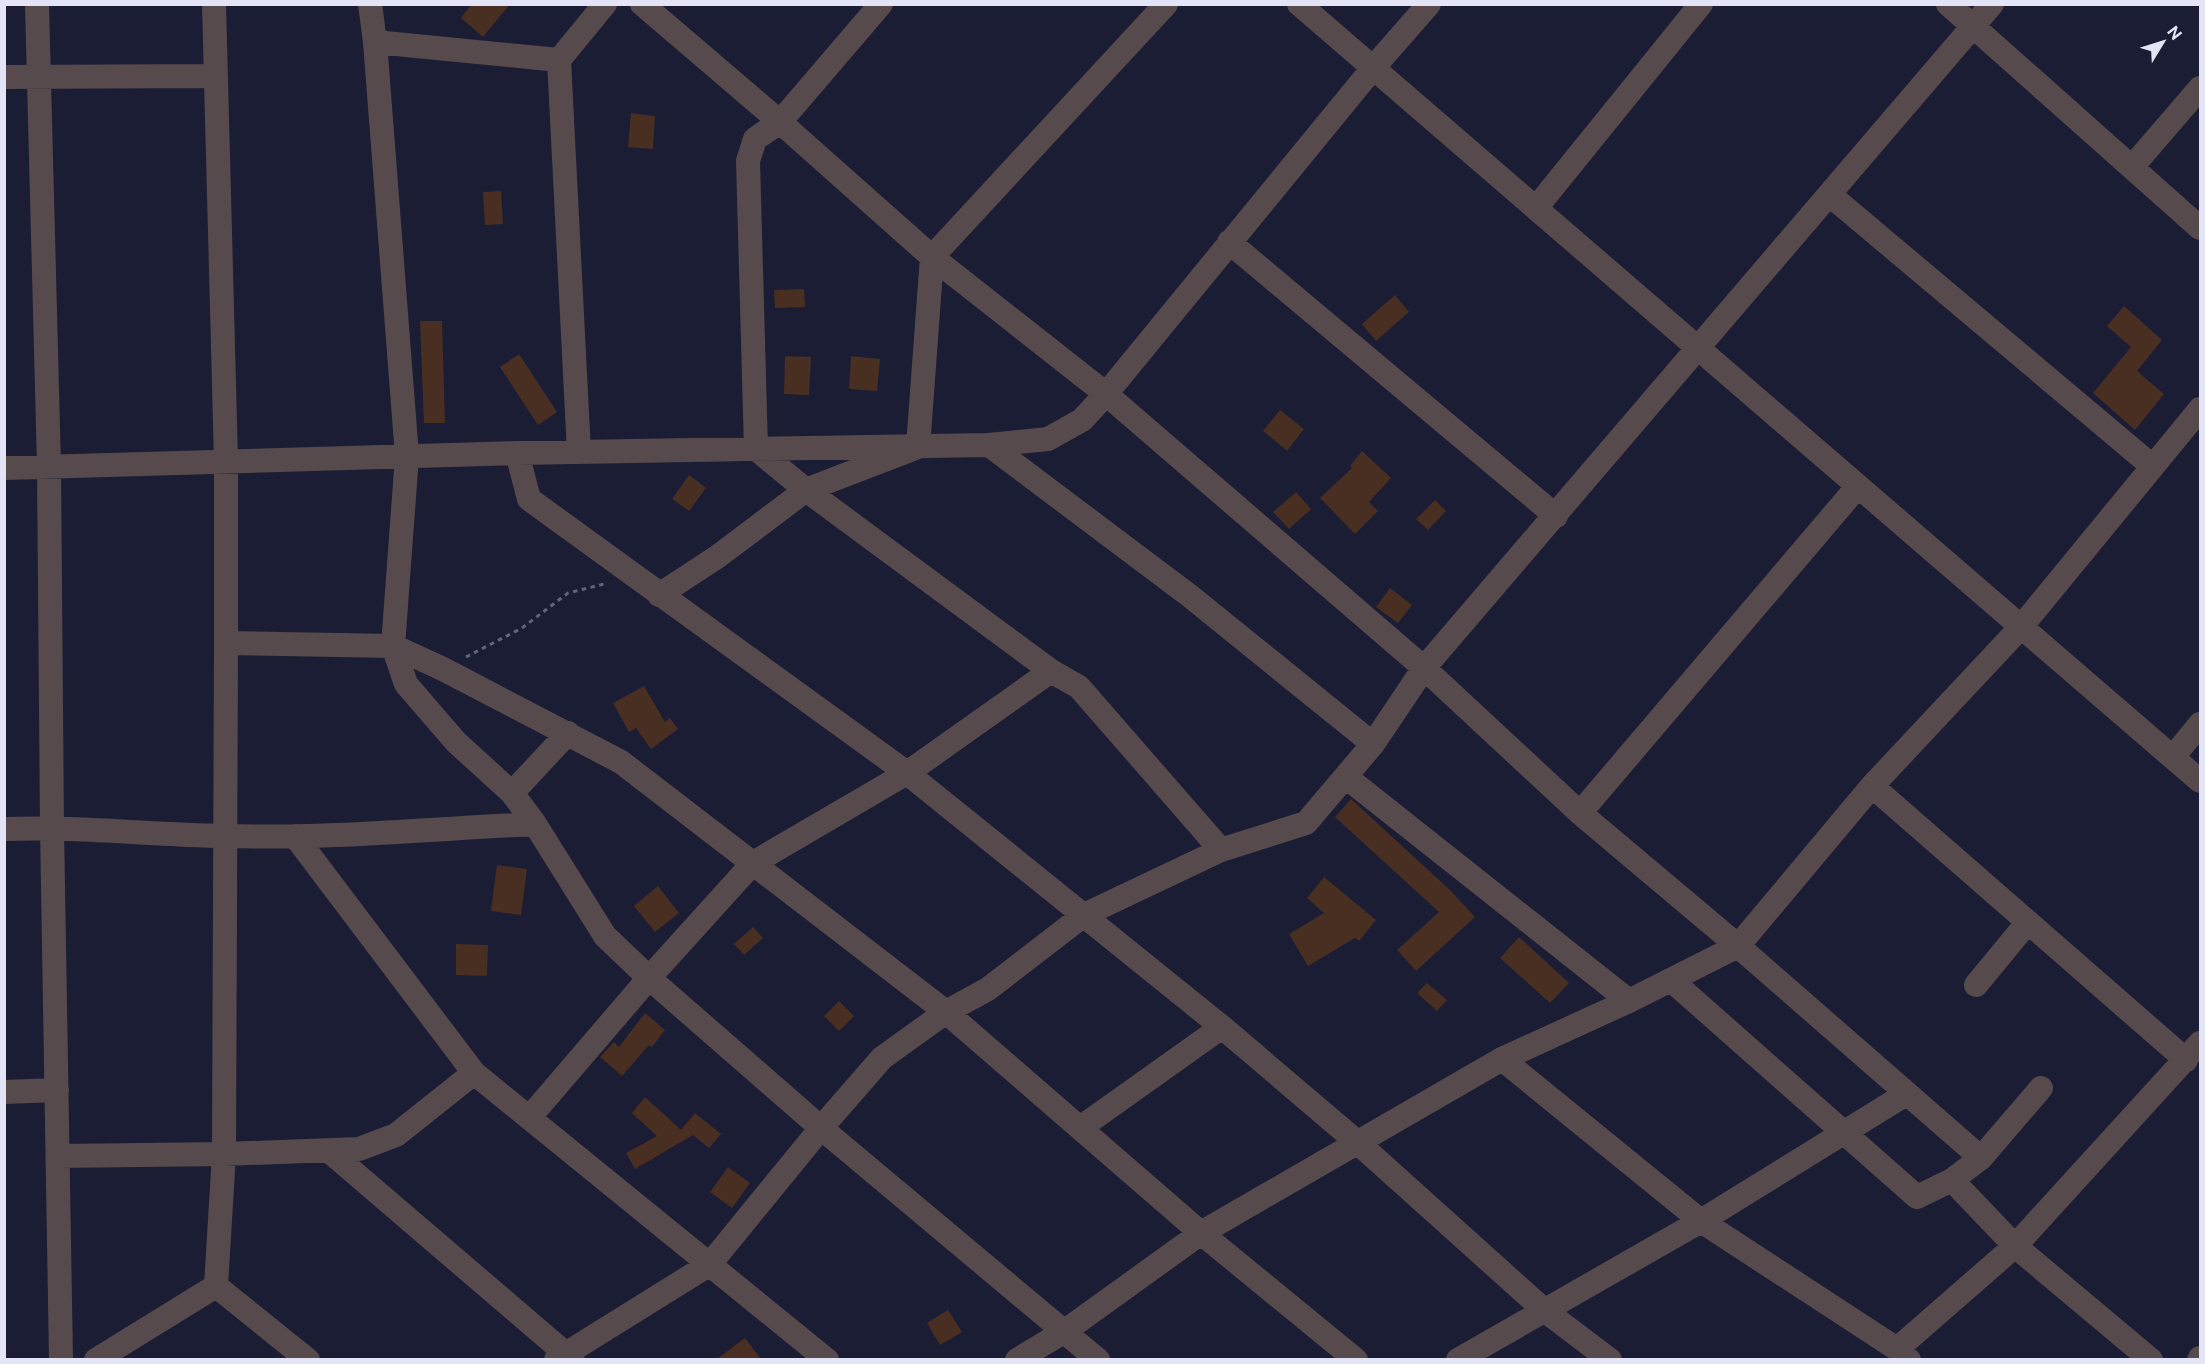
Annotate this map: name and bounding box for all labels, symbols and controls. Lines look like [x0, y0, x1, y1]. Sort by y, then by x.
north arrow [2133, 12, 2193, 72]
text: N [2163, 22, 2186, 44]

